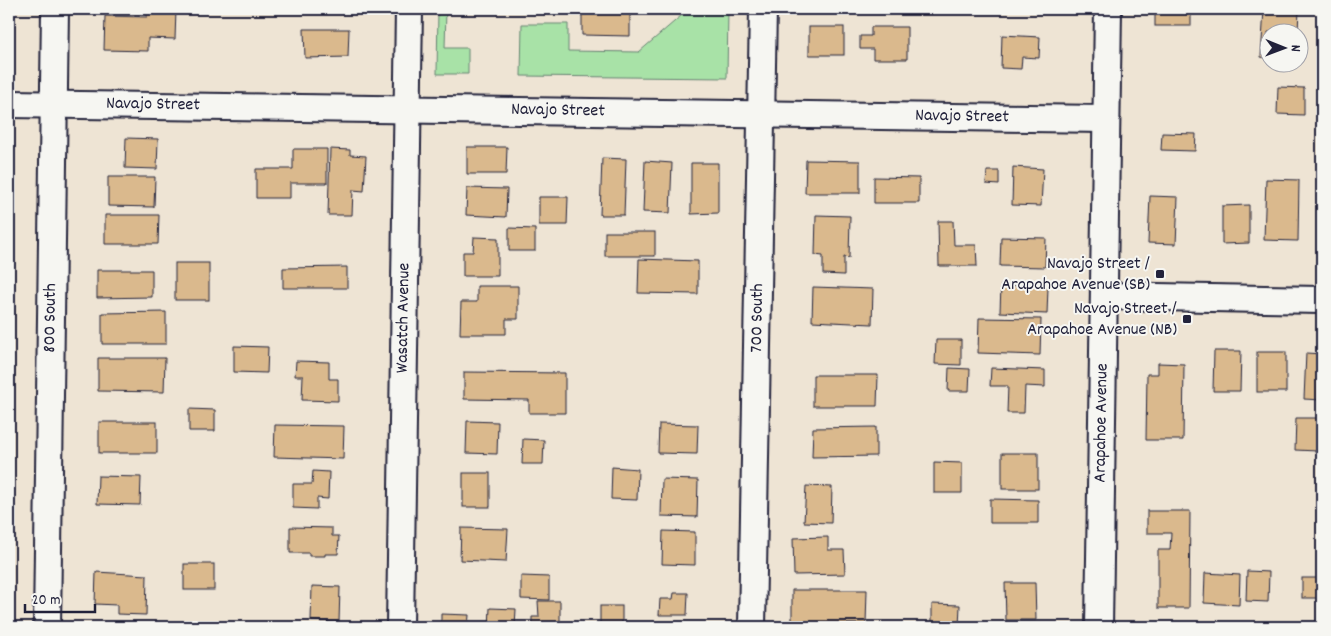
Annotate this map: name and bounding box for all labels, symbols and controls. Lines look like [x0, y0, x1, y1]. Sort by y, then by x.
north arrow [1258, 22, 1308, 72]
text: N [1285, 45, 1305, 52]
street label: Navajo Street [106, 92, 201, 118]
street label: Navajo Street [511, 98, 606, 124]
street label: Navajo Street [915, 104, 1010, 130]
place label: Navajo Street / Arapahoe Avenue (SB) [1001, 252, 1150, 298]
street label: Wasatch Avenue [391, 263, 417, 373]
marker: Navajo Street / Arapahoe Avenue (SB) [1154, 268, 1166, 280]
street label: 800 South [38, 283, 64, 353]
street label: 700 South [745, 283, 771, 353]
place label: Navajo Street / Arapahoe Avenue (NB) [1027, 297, 1177, 343]
marker: Navajo Street / Arapahoe Avenue (NB) [1181, 313, 1193, 325]
street label: Arapahoe Avenue [1088, 363, 1116, 483]
scale bar [25, 581, 95, 613]
text: 20 m [32, 590, 60, 612]

